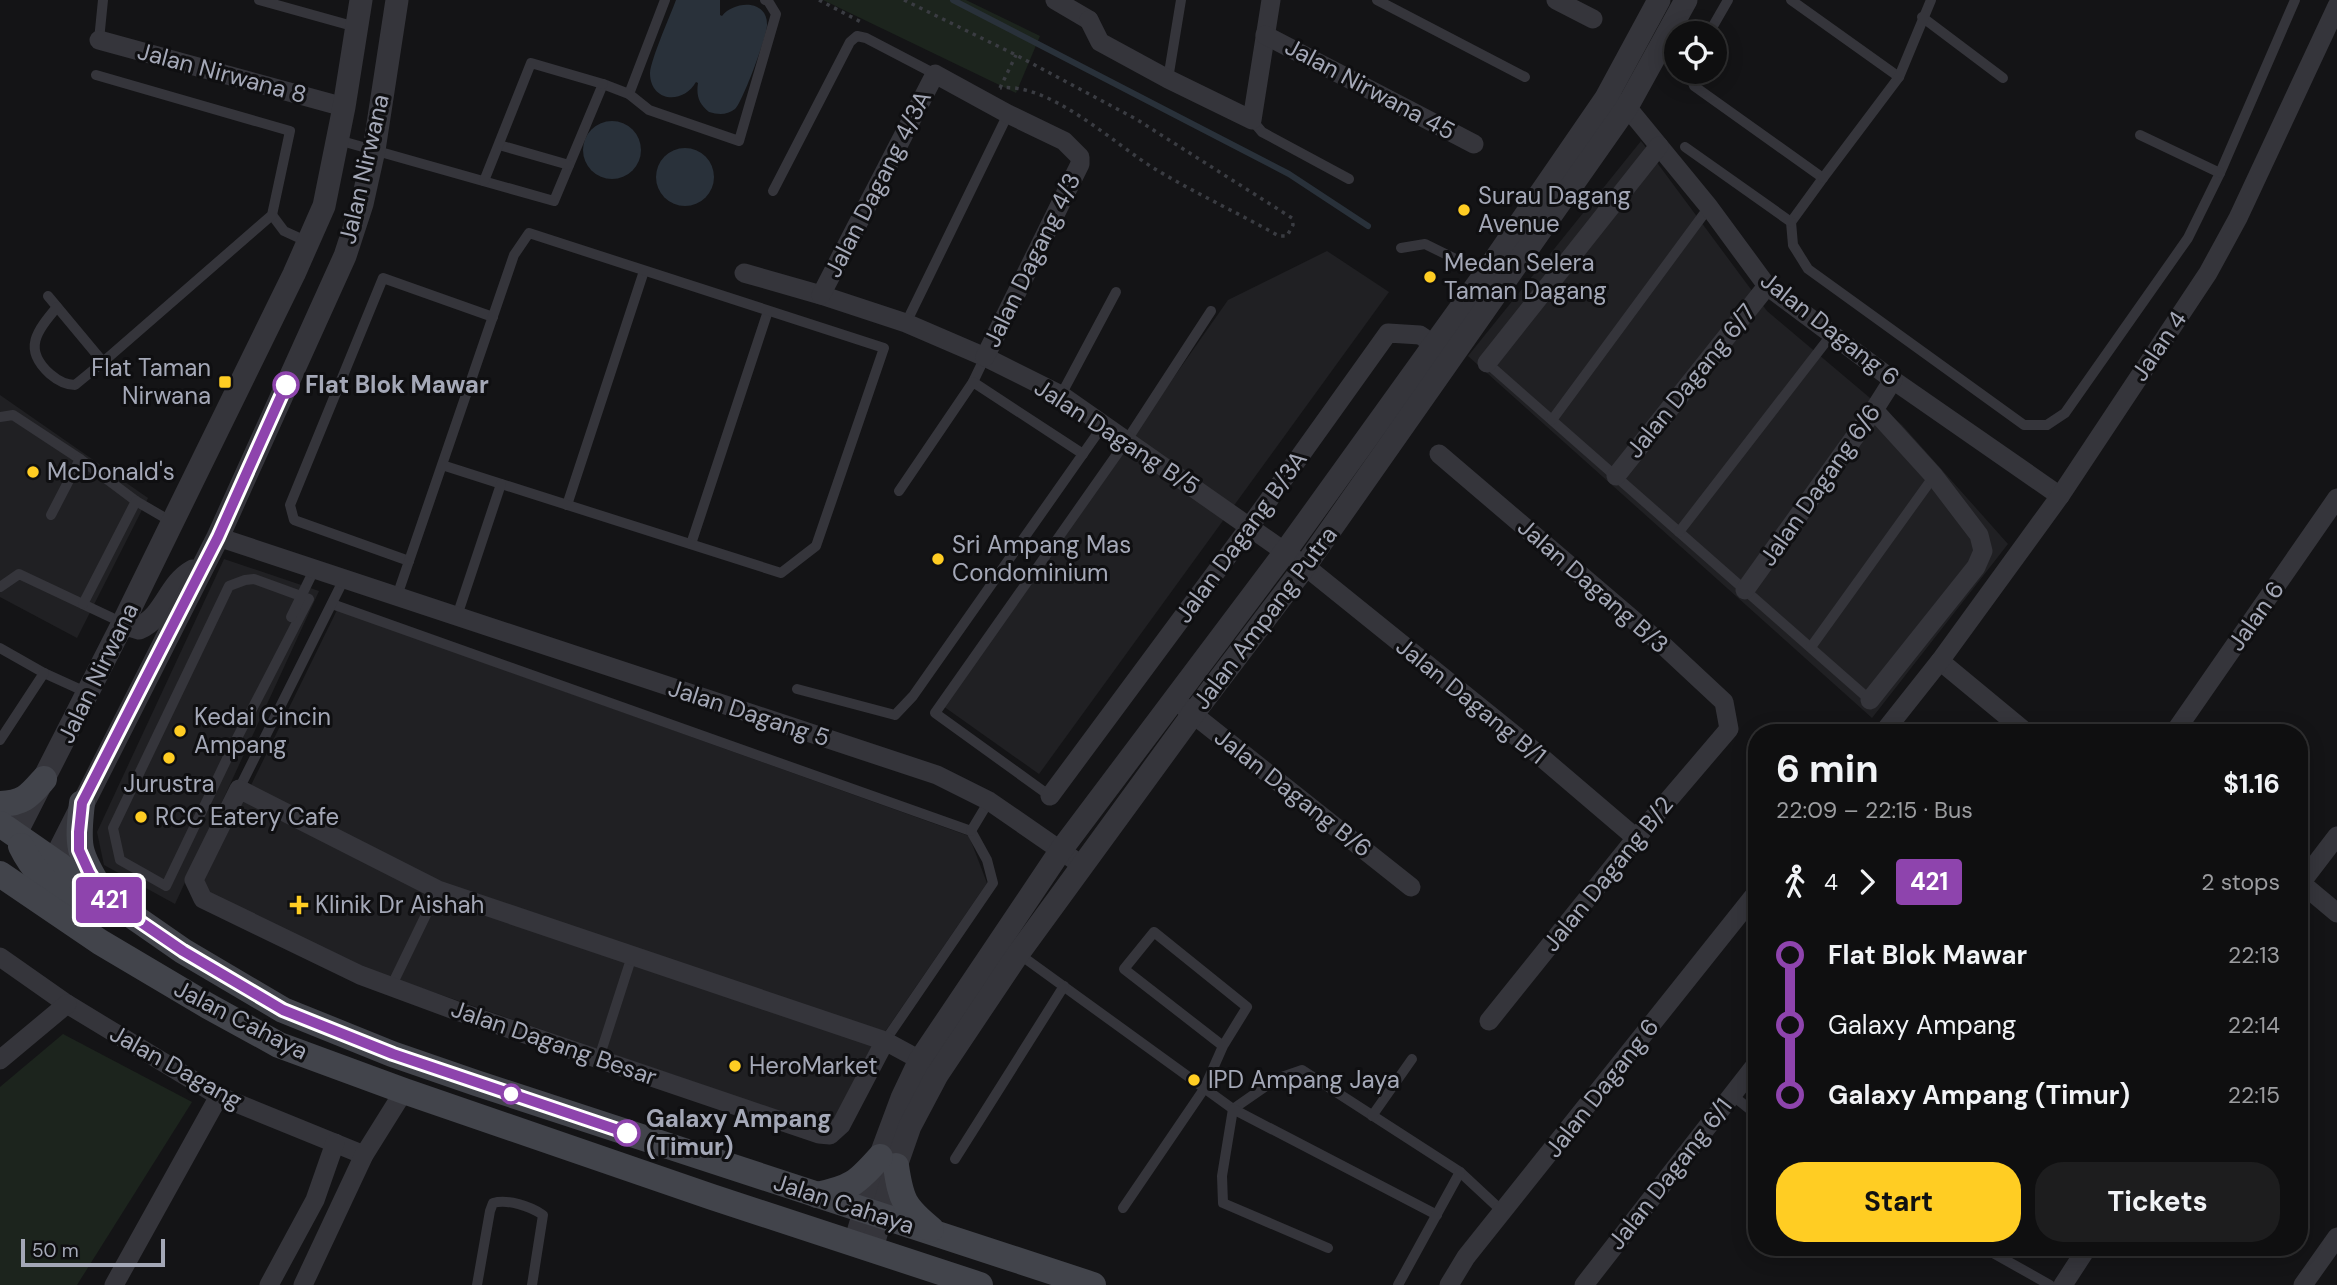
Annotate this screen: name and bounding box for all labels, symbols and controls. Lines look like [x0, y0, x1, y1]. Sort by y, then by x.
map controls [1664, 21, 1727, 84]
button: locate [1664, 21, 1727, 84]
street label: Jalan Nirwana 45 [1280, 31, 1461, 146]
street label: Jalan Nirwana 8 [134, 35, 310, 110]
street label: Jalan Dagang 4/3A [817, 85, 938, 282]
street label: Jalan Nirwana [331, 91, 396, 247]
street label: Jalan Dagang 4/3 [976, 167, 1087, 352]
place label: Surau Dagang Avenue [1478, 180, 1631, 239]
marker: Surau Dagang Avenue [1456, 202, 1472, 218]
place label: Medan Selera Taman Dagang [1444, 247, 1607, 306]
street label: Jalan Dagang 6 [1754, 265, 1906, 393]
marker: Medan Selera Taman Dagang [1422, 269, 1438, 285]
street label: Jalan Dagang 6/7 [1619, 297, 1762, 464]
street label: Jalan 4 [2124, 305, 2193, 387]
place label: Flat Taman Nirwana [91, 352, 211, 411]
place label: Flat Blok Mawar [305, 369, 489, 400]
marker: Flat Blok Mawar [273, 372, 299, 398]
street label: Jalan Dagang B/5 [1029, 372, 1206, 502]
marker: Flat Taman Nirwana [217, 374, 233, 390]
street label: Jalan Dagang 6/6 [1752, 398, 1887, 572]
street label: Jalan Dagang B/3A [1168, 444, 1314, 629]
place label: McDonald's [47, 456, 175, 487]
marker: McDonald's [25, 464, 41, 480]
street label: Jalan Dagang B/3 [1511, 511, 1675, 660]
street label: Jalan Ampang Putra [1186, 520, 1344, 716]
place label: Sri Ampang Mas Condominium [952, 529, 1131, 588]
marker: Sri Ampang Mas Condominium [930, 551, 946, 567]
street label: Jalan 6 [2220, 575, 2291, 657]
street label: Jalan Nirwana [50, 597, 145, 748]
street label: Jalan Dagang B/1 [1390, 630, 1553, 771]
street label: Jalan Dagang 5 [665, 672, 834, 753]
place label: Kedai Cincin Ampang [194, 701, 331, 760]
street label: Jalan Dagang B/6 [1208, 721, 1378, 864]
marker: Kedai Cincin Ampang [172, 723, 188, 739]
text: 6 min [1776, 744, 1879, 794]
marker: Jurustra [161, 750, 177, 766]
text: $1.16 [2223, 767, 2280, 801]
place label: Jurustra [123, 768, 215, 799]
street label: Jalan Dagang B/2 [1535, 790, 1680, 958]
text: 22:09 – 22:15 · Bus [1776, 795, 1973, 825]
place label: RCC Eatery Cafe [155, 801, 339, 832]
marker: RCC Eatery Cafe [133, 809, 149, 825]
icon: walk [1776, 863, 1814, 901]
icon: forward [1848, 863, 1886, 901]
text: 421 [1910, 866, 1948, 897]
text: 4 [1824, 867, 1838, 897]
text: 2 stops [2201, 867, 2280, 897]
line badge: 421 [69, 877, 149, 923]
text: 421 [90, 884, 128, 915]
place label: Klinik Dr Aishah [315, 889, 484, 920]
marker: Klinik Dr Aishah [289, 895, 309, 915]
text: Flat Blok Mawar [1828, 938, 2027, 972]
text: 22:13 [2228, 940, 2280, 970]
street label: Jalan Cahaya [169, 973, 313, 1067]
street label: Jalan Dagang Besar [447, 993, 661, 1092]
text: Galaxy Ampang [1828, 1008, 2016, 1042]
text: 22:14 [2228, 1010, 2280, 1040]
street label: Jalan Dagang 6 [1538, 1012, 1666, 1164]
street label: Jalan Dagang [105, 1017, 248, 1116]
place label: HeroMarket [749, 1050, 878, 1081]
marker: HeroMarket [727, 1058, 743, 1074]
place label: IPD Ampang Jaya [1208, 1064, 1400, 1095]
marker: IPD Ampang Jaya [1186, 1072, 1202, 1088]
text: Galaxy Ampang (Timur) [1828, 1078, 2130, 1112]
text: 22:15 [2228, 1080, 2280, 1110]
unlabelled marker [501, 1084, 521, 1104]
street label: Jalan Dagang 6/1 [1601, 1092, 1739, 1256]
place label: Galaxy Ampang (Timur) [646, 1103, 832, 1162]
marker: Galaxy Ampang (Timur) [614, 1120, 640, 1146]
button: Start [1776, 1162, 2021, 1242]
button: Tickets [2035, 1162, 2280, 1242]
street label: Jalan Cahaya [770, 1166, 918, 1241]
scale bar [21, 1236, 164, 1268]
text: 50 m [32, 1238, 79, 1263]

